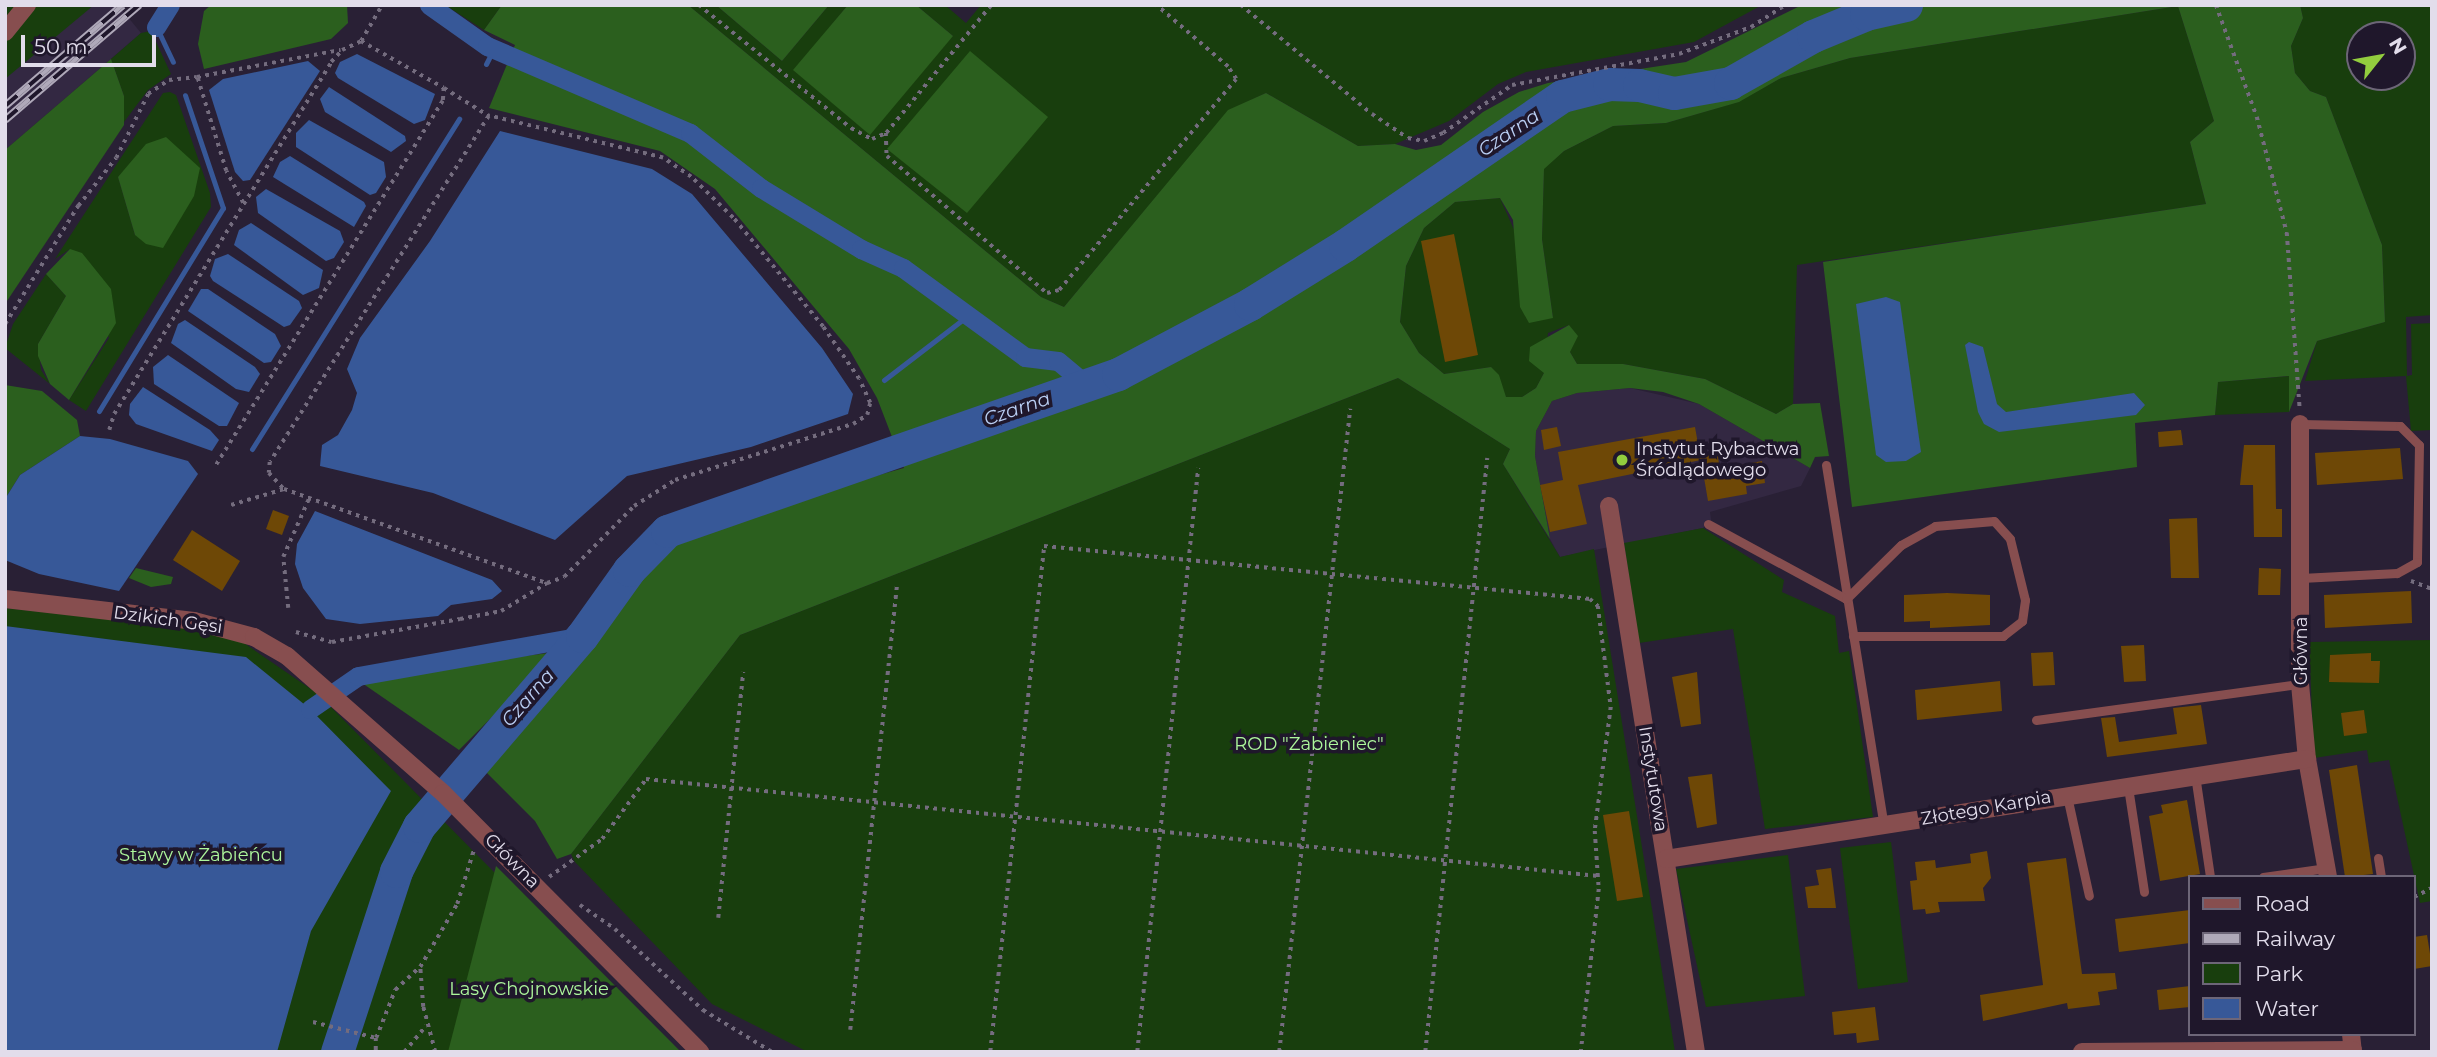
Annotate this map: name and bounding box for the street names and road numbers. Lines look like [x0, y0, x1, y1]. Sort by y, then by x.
street label: Dzikich Gęsi [112, 602, 224, 638]
street label: Główna [2290, 617, 2312, 685]
street label: Instytutowa [1634, 725, 1672, 833]
street label: Złotego Karpia [1919, 786, 2053, 830]
street label: Główna [480, 829, 544, 893]

